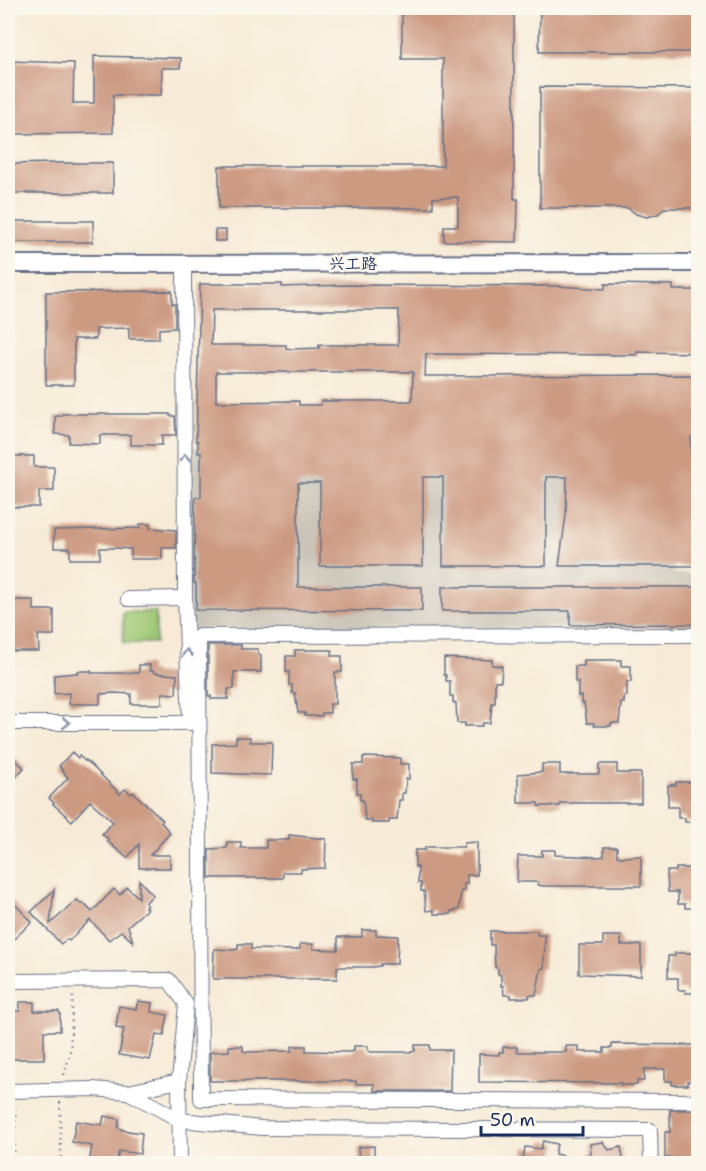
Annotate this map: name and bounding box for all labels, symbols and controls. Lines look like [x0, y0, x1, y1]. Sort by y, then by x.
street label: 兴工路 [329, 253, 377, 274]
one-way arrow [179, 453, 191, 462]
one-way arrow [181, 648, 193, 657]
one-way arrow [61, 717, 70, 729]
scale bar [481, 1099, 583, 1137]
text: 50 m [490, 1108, 535, 1132]

